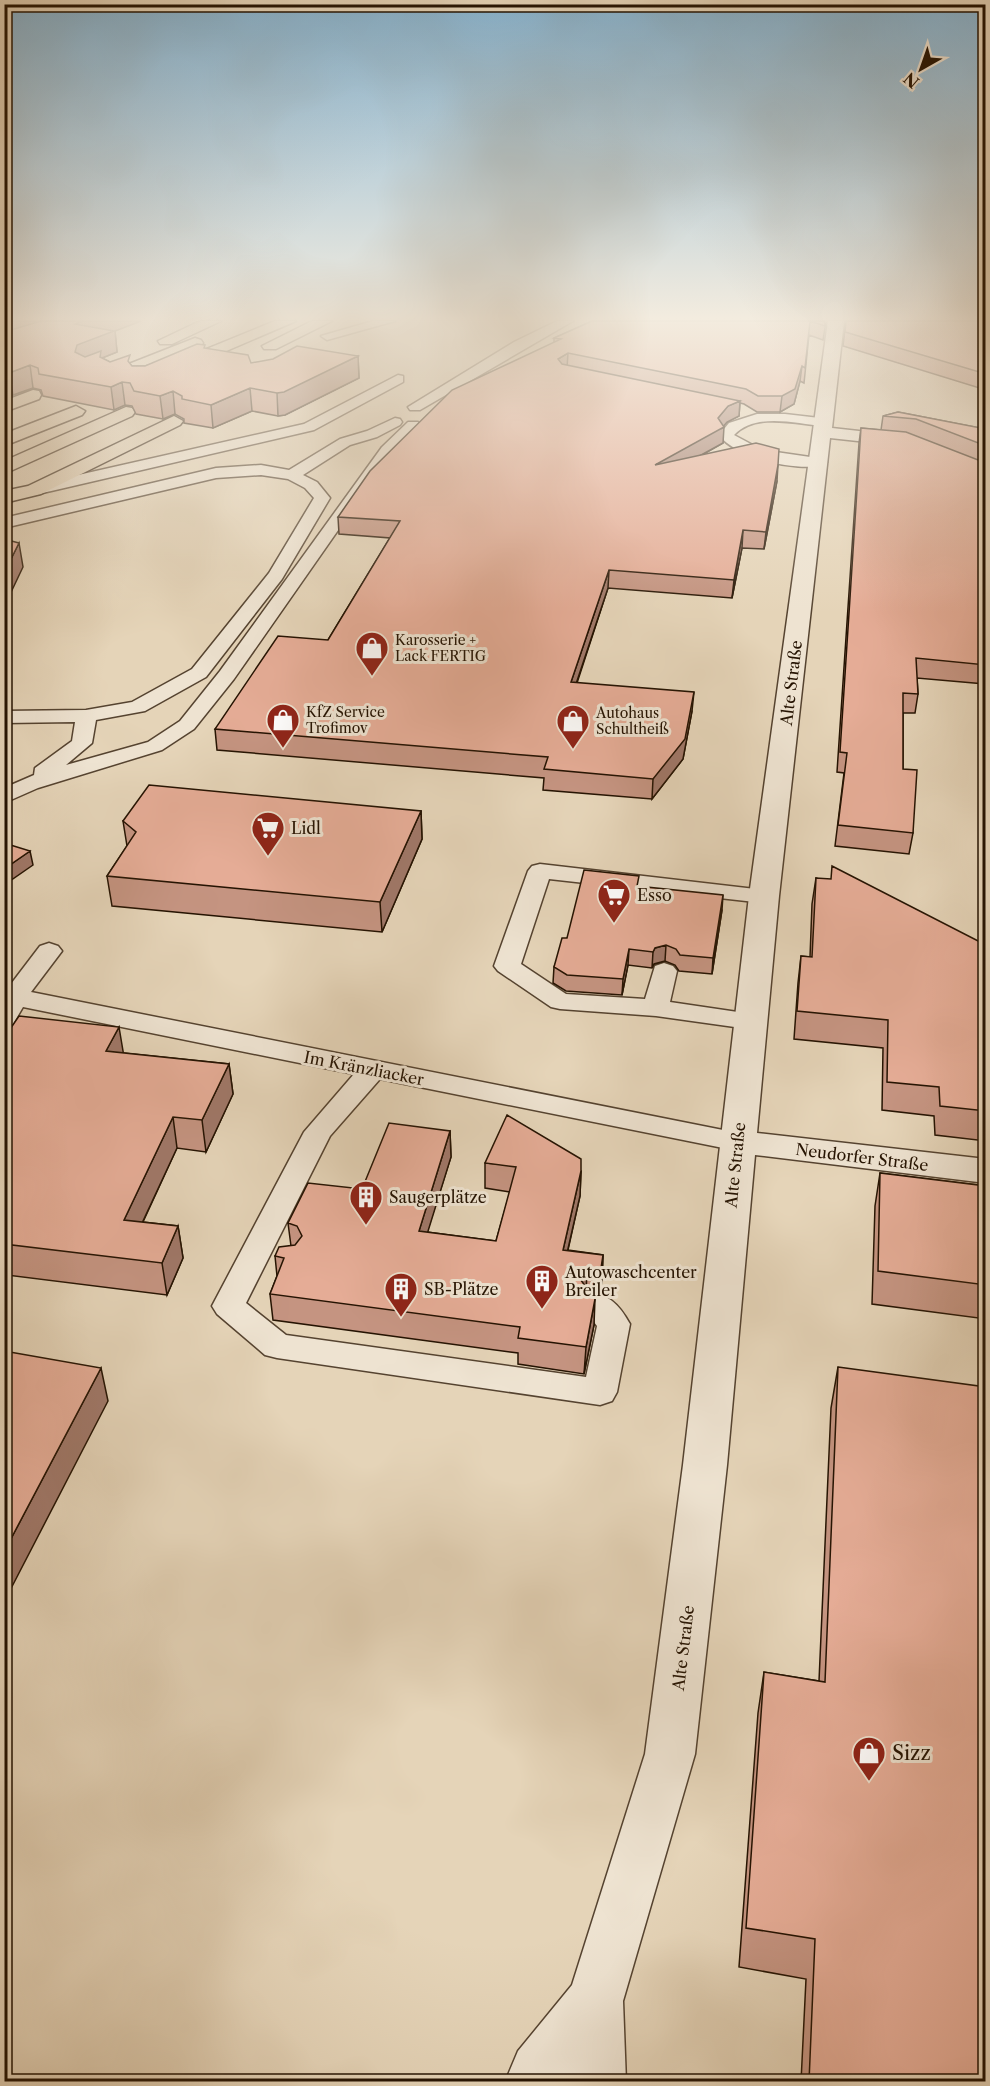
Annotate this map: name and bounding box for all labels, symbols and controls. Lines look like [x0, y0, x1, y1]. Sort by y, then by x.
north arrow [891, 39, 951, 99]
text: N [900, 68, 923, 93]
shop icon: Karosserie + Lack FERTIG [354, 630, 390, 677]
place label: Karosserie + Lack FERTIG [395, 631, 486, 665]
street label: Alte Straße [776, 639, 806, 728]
shop icon: KfZ Service Trofimov [265, 702, 301, 749]
place label: KfZ Service Trofimov [306, 703, 385, 737]
shop icon: Autohaus Schultheiß [555, 703, 591, 750]
place label: Autohaus Schultheiß [595, 704, 669, 738]
supermarket icon: Lidl [250, 810, 286, 857]
place label: Lidl [291, 818, 321, 838]
supermarket icon: Esso [596, 877, 632, 924]
place label: Esso [637, 885, 672, 905]
street label: Im Kränzliacker [302, 1047, 426, 1089]
street label: Alte Straße [720, 1121, 749, 1210]
street label: Neudorfer Straße [795, 1139, 930, 1175]
building icon: Saugerplätze [348, 1179, 384, 1226]
place label: Saugerplätze [389, 1187, 487, 1207]
place label: Autowaschcenter Breiler [564, 1262, 697, 1300]
building icon: Autowaschcenter Breiler [524, 1263, 560, 1310]
building icon: SB-Plätze [383, 1271, 419, 1318]
place label: SB-Plätze [424, 1279, 499, 1299]
street label: Alte Straße [668, 1604, 698, 1693]
shop icon: Sizz [851, 1735, 887, 1782]
place label: Sizz [892, 1741, 931, 1765]

